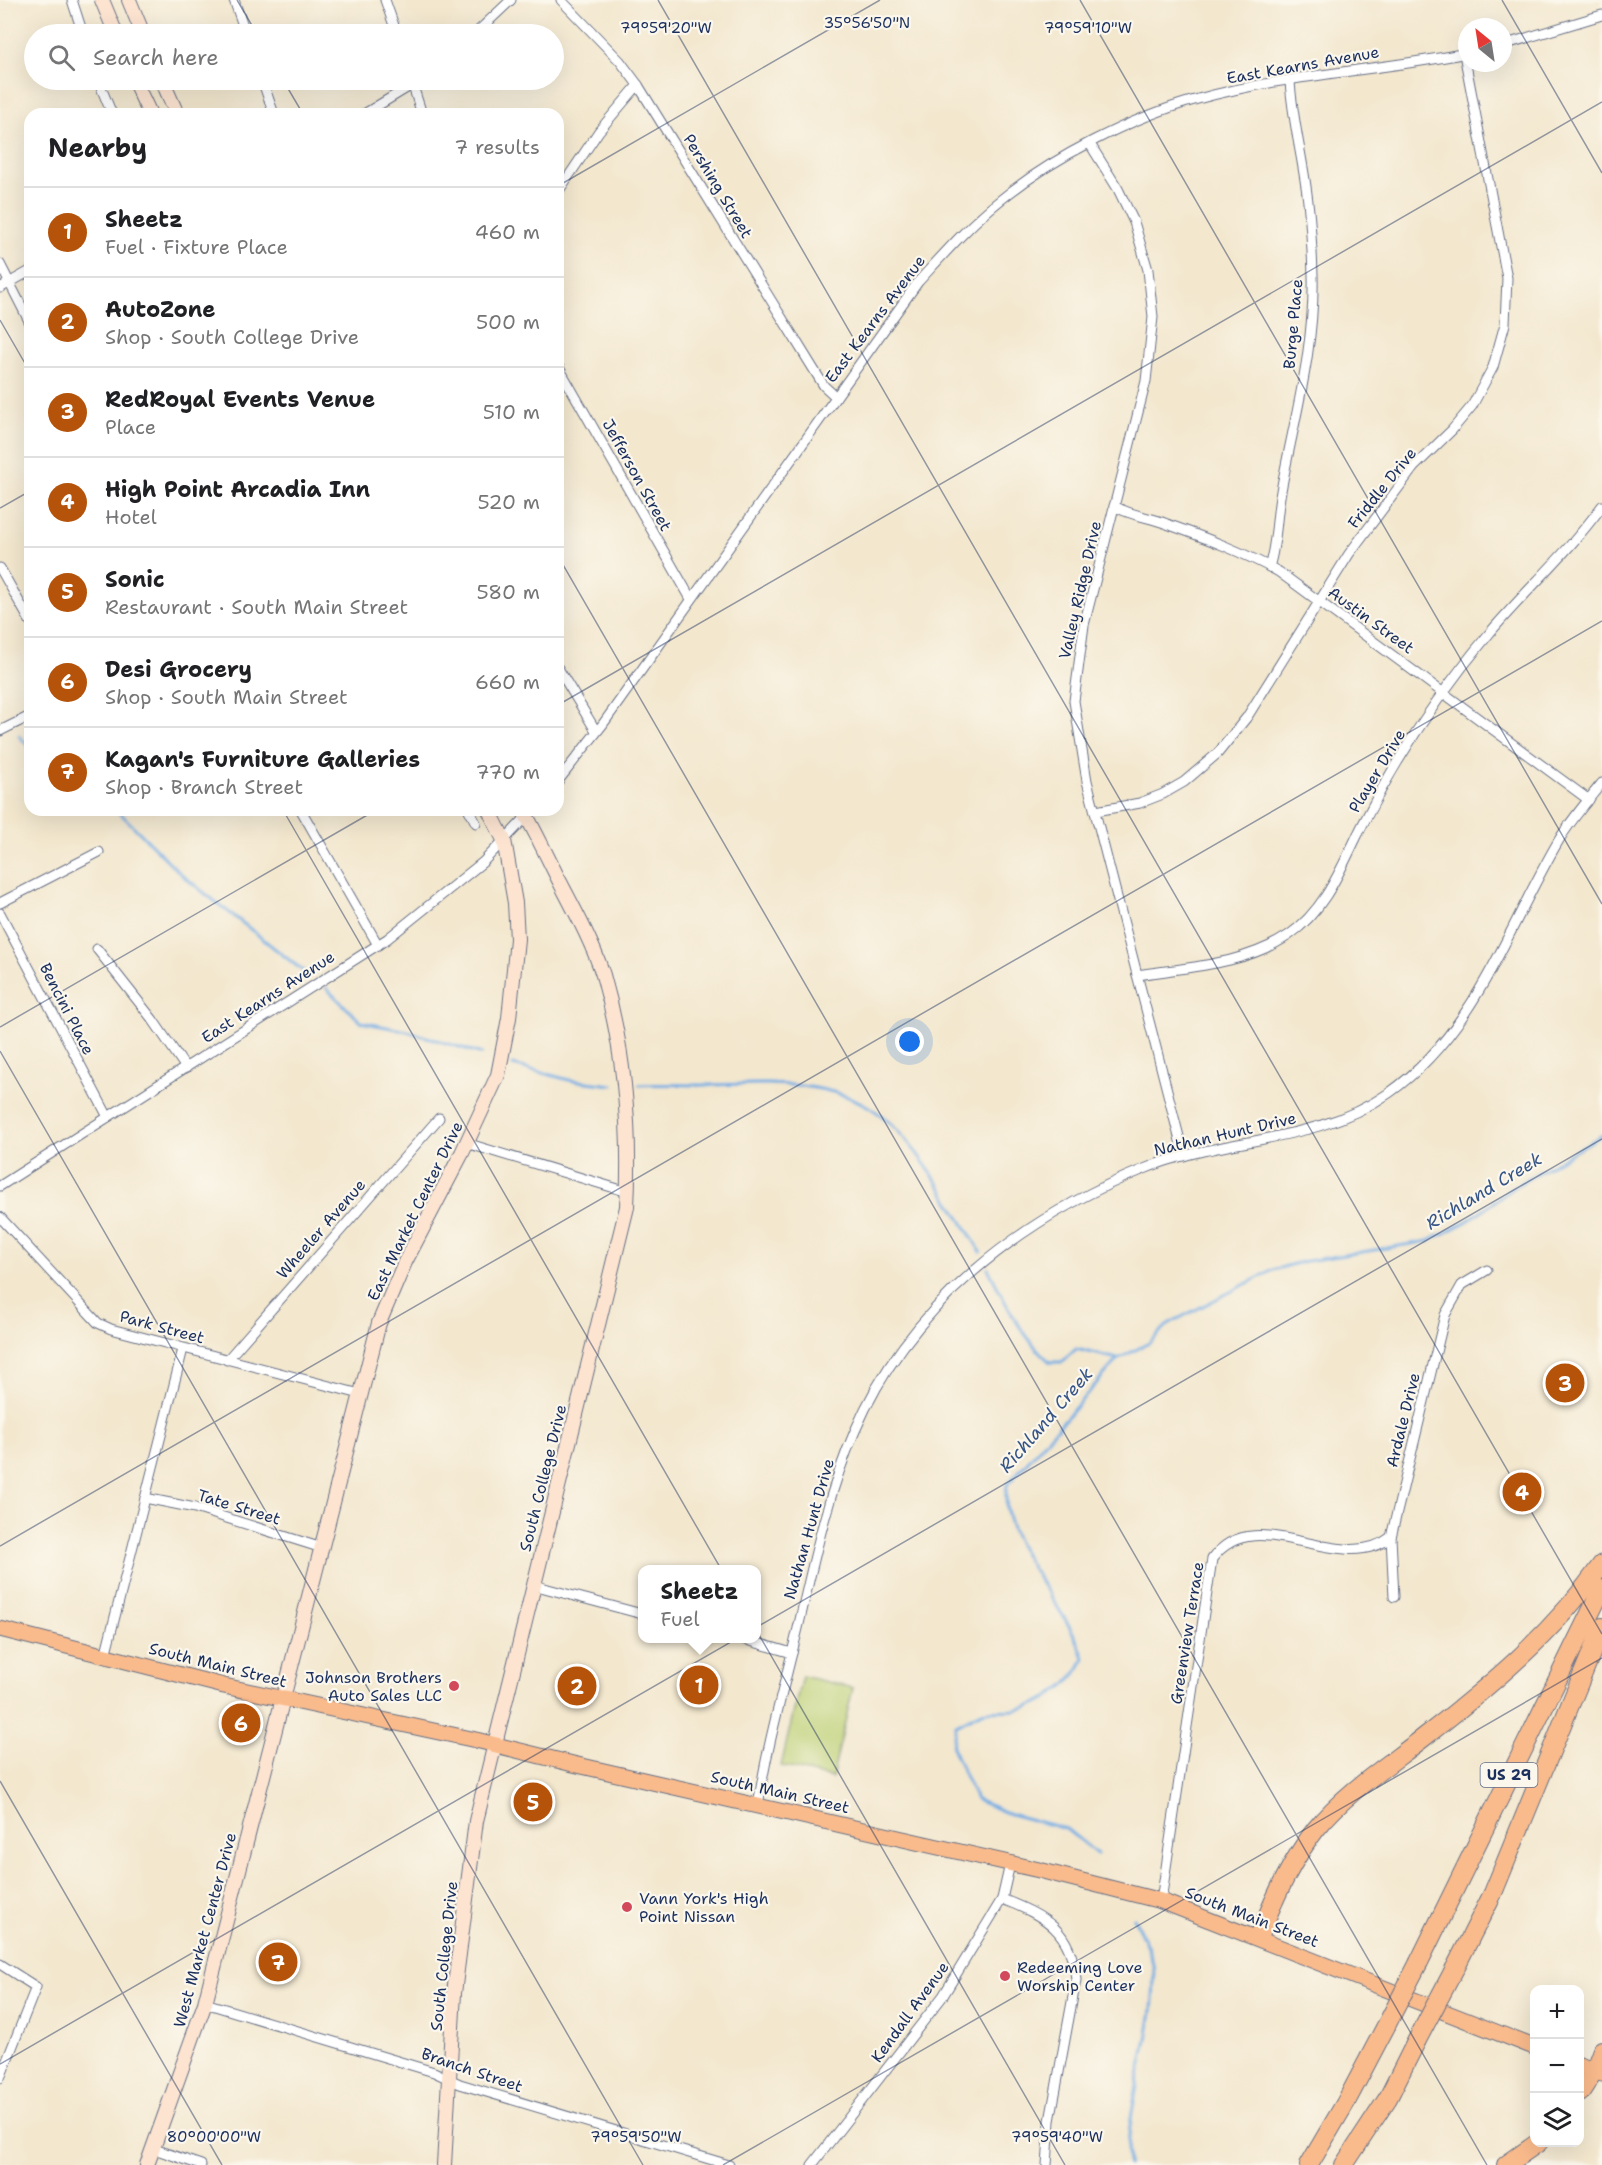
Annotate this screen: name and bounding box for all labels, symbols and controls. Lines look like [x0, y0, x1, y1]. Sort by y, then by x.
text: 35°56'50"N [824, 13, 910, 33]
text: 79°59'20"W [620, 18, 712, 38]
text: 79°59'10"W [1044, 18, 1132, 38]
north arrow [1458, 18, 1512, 72]
search box [24, 24, 564, 90]
icon: search [45, 41, 78, 74]
street label: East Kearns Avenue [1225, 41, 1381, 89]
text: Search here [93, 43, 219, 72]
text: Nearby [48, 130, 147, 165]
street label: Pershing Street [679, 130, 757, 242]
text: 7 results [454, 134, 540, 160]
text: Sheetz [105, 205, 183, 234]
text: 1 [63, 219, 72, 245]
text: 460 m [475, 219, 540, 245]
text: Fuel · Fixture Place [105, 234, 288, 260]
street label: East Kearns Avenue [820, 251, 930, 387]
street label: Burge Place [1279, 278, 1307, 370]
text: AutoZone [105, 295, 216, 324]
text: 2 [61, 309, 75, 335]
text: 500 m [476, 309, 540, 335]
text: Shop · South College Drive [105, 324, 359, 350]
text: RedRoyal Events Venue [105, 385, 375, 414]
text: 3 [61, 399, 75, 425]
text: 510 m [483, 399, 540, 425]
text: Place [105, 414, 156, 440]
street label: Jefferson Street [598, 415, 676, 535]
street label: Friddle Drive [1343, 443, 1421, 533]
text: High Point Arcadia Inn [105, 475, 370, 504]
text: 4 [61, 489, 75, 515]
text: 520 m [477, 489, 540, 515]
text: Hotel [105, 504, 157, 530]
street label: Valley Ridge Drive [1054, 519, 1106, 661]
text: Sonic [105, 565, 165, 594]
text: 5 [61, 579, 74, 605]
text: 580 m [477, 579, 540, 605]
street label: Austin Street [1324, 582, 1418, 658]
text: Restaurant · South Main Street [105, 594, 408, 620]
text: Desi Grocery [105, 655, 252, 684]
text: 6 [61, 669, 75, 695]
text: 660 m [475, 669, 540, 695]
text: Shop · South Main Street [105, 684, 348, 710]
street label: Player Drive [1344, 725, 1410, 817]
text: Kagan's Furniture Galleries [105, 745, 420, 774]
text: 7 [61, 759, 75, 785]
text: 770 m [476, 759, 540, 785]
text: Shop · Branch Street [105, 774, 303, 800]
street label: East Kearns Avenue [197, 946, 339, 1048]
street label: Bencini Place [35, 960, 99, 1058]
your location [895, 1027, 924, 1056]
street label: Nathan Hunt Drive [1152, 1107, 1298, 1161]
street label: East Market Center Drive [362, 1118, 468, 1304]
water label: Richland Creek [1421, 1146, 1547, 1235]
street label: Wheeler Avenue [272, 1175, 370, 1283]
street label: Park Street [117, 1306, 207, 1348]
pin: 3 [1546, 1360, 1584, 1406]
water label: Richland Creek [994, 1362, 1099, 1478]
street label: Ardale Drive [1381, 1370, 1425, 1470]
street label: South College Drive [515, 1402, 571, 1554]
street label: Nathan Hunt Drive [779, 1456, 839, 1602]
pin: 4 [1502, 1470, 1541, 1514]
street label: Tate Street [195, 1484, 283, 1530]
street label: Greenview Terrace [1165, 1560, 1209, 1706]
popup [638, 1565, 761, 1643]
text: Sheetz [660, 1577, 739, 1606]
text: Fuel [660, 1606, 700, 1632]
street label: South Main Street [147, 1638, 289, 1692]
pin: 1 [680, 1662, 718, 1708]
pin: 2 [558, 1664, 596, 1708]
place label: Johnson Brothers Auto Sales LLC [305, 1667, 442, 1706]
marker: Johnson Brothers Auto Sales LLC [447, 1679, 461, 1693]
pin: 6 [222, 1700, 260, 1746]
road number: US 29 [1480, 1763, 1538, 1787]
street label: South Main Street [709, 1766, 851, 1818]
pin: 5 [514, 1780, 552, 1824]
street label: West Market Center Drive [169, 1830, 241, 2030]
street label: South College Drive [426, 1880, 462, 2032]
street label: South Main Street [1182, 1882, 1322, 1952]
place label: Vann York's High Point Nissan [639, 1888, 769, 1927]
marker: Vann York's High Point Nissan [620, 1900, 634, 1914]
pin: 7 [258, 1940, 298, 1984]
street label: Kendall Avenue [866, 1957, 954, 2067]
place label: Redeeming Love Worship Center [1017, 1957, 1143, 1996]
marker: Redeeming Love Worship Center [998, 1969, 1012, 1983]
map controls [1530, 1985, 1584, 2147]
button: + [1530, 1985, 1584, 2039]
button: − [1530, 2039, 1584, 2093]
street label: Branch Street [419, 2043, 525, 2097]
button: layers [1530, 2093, 1584, 2147]
text: 80°00'00"W [167, 2127, 261, 2147]
text: 79°59'50"W [590, 2127, 682, 2147]
text: 79°59'40"W [1011, 2127, 1103, 2147]

